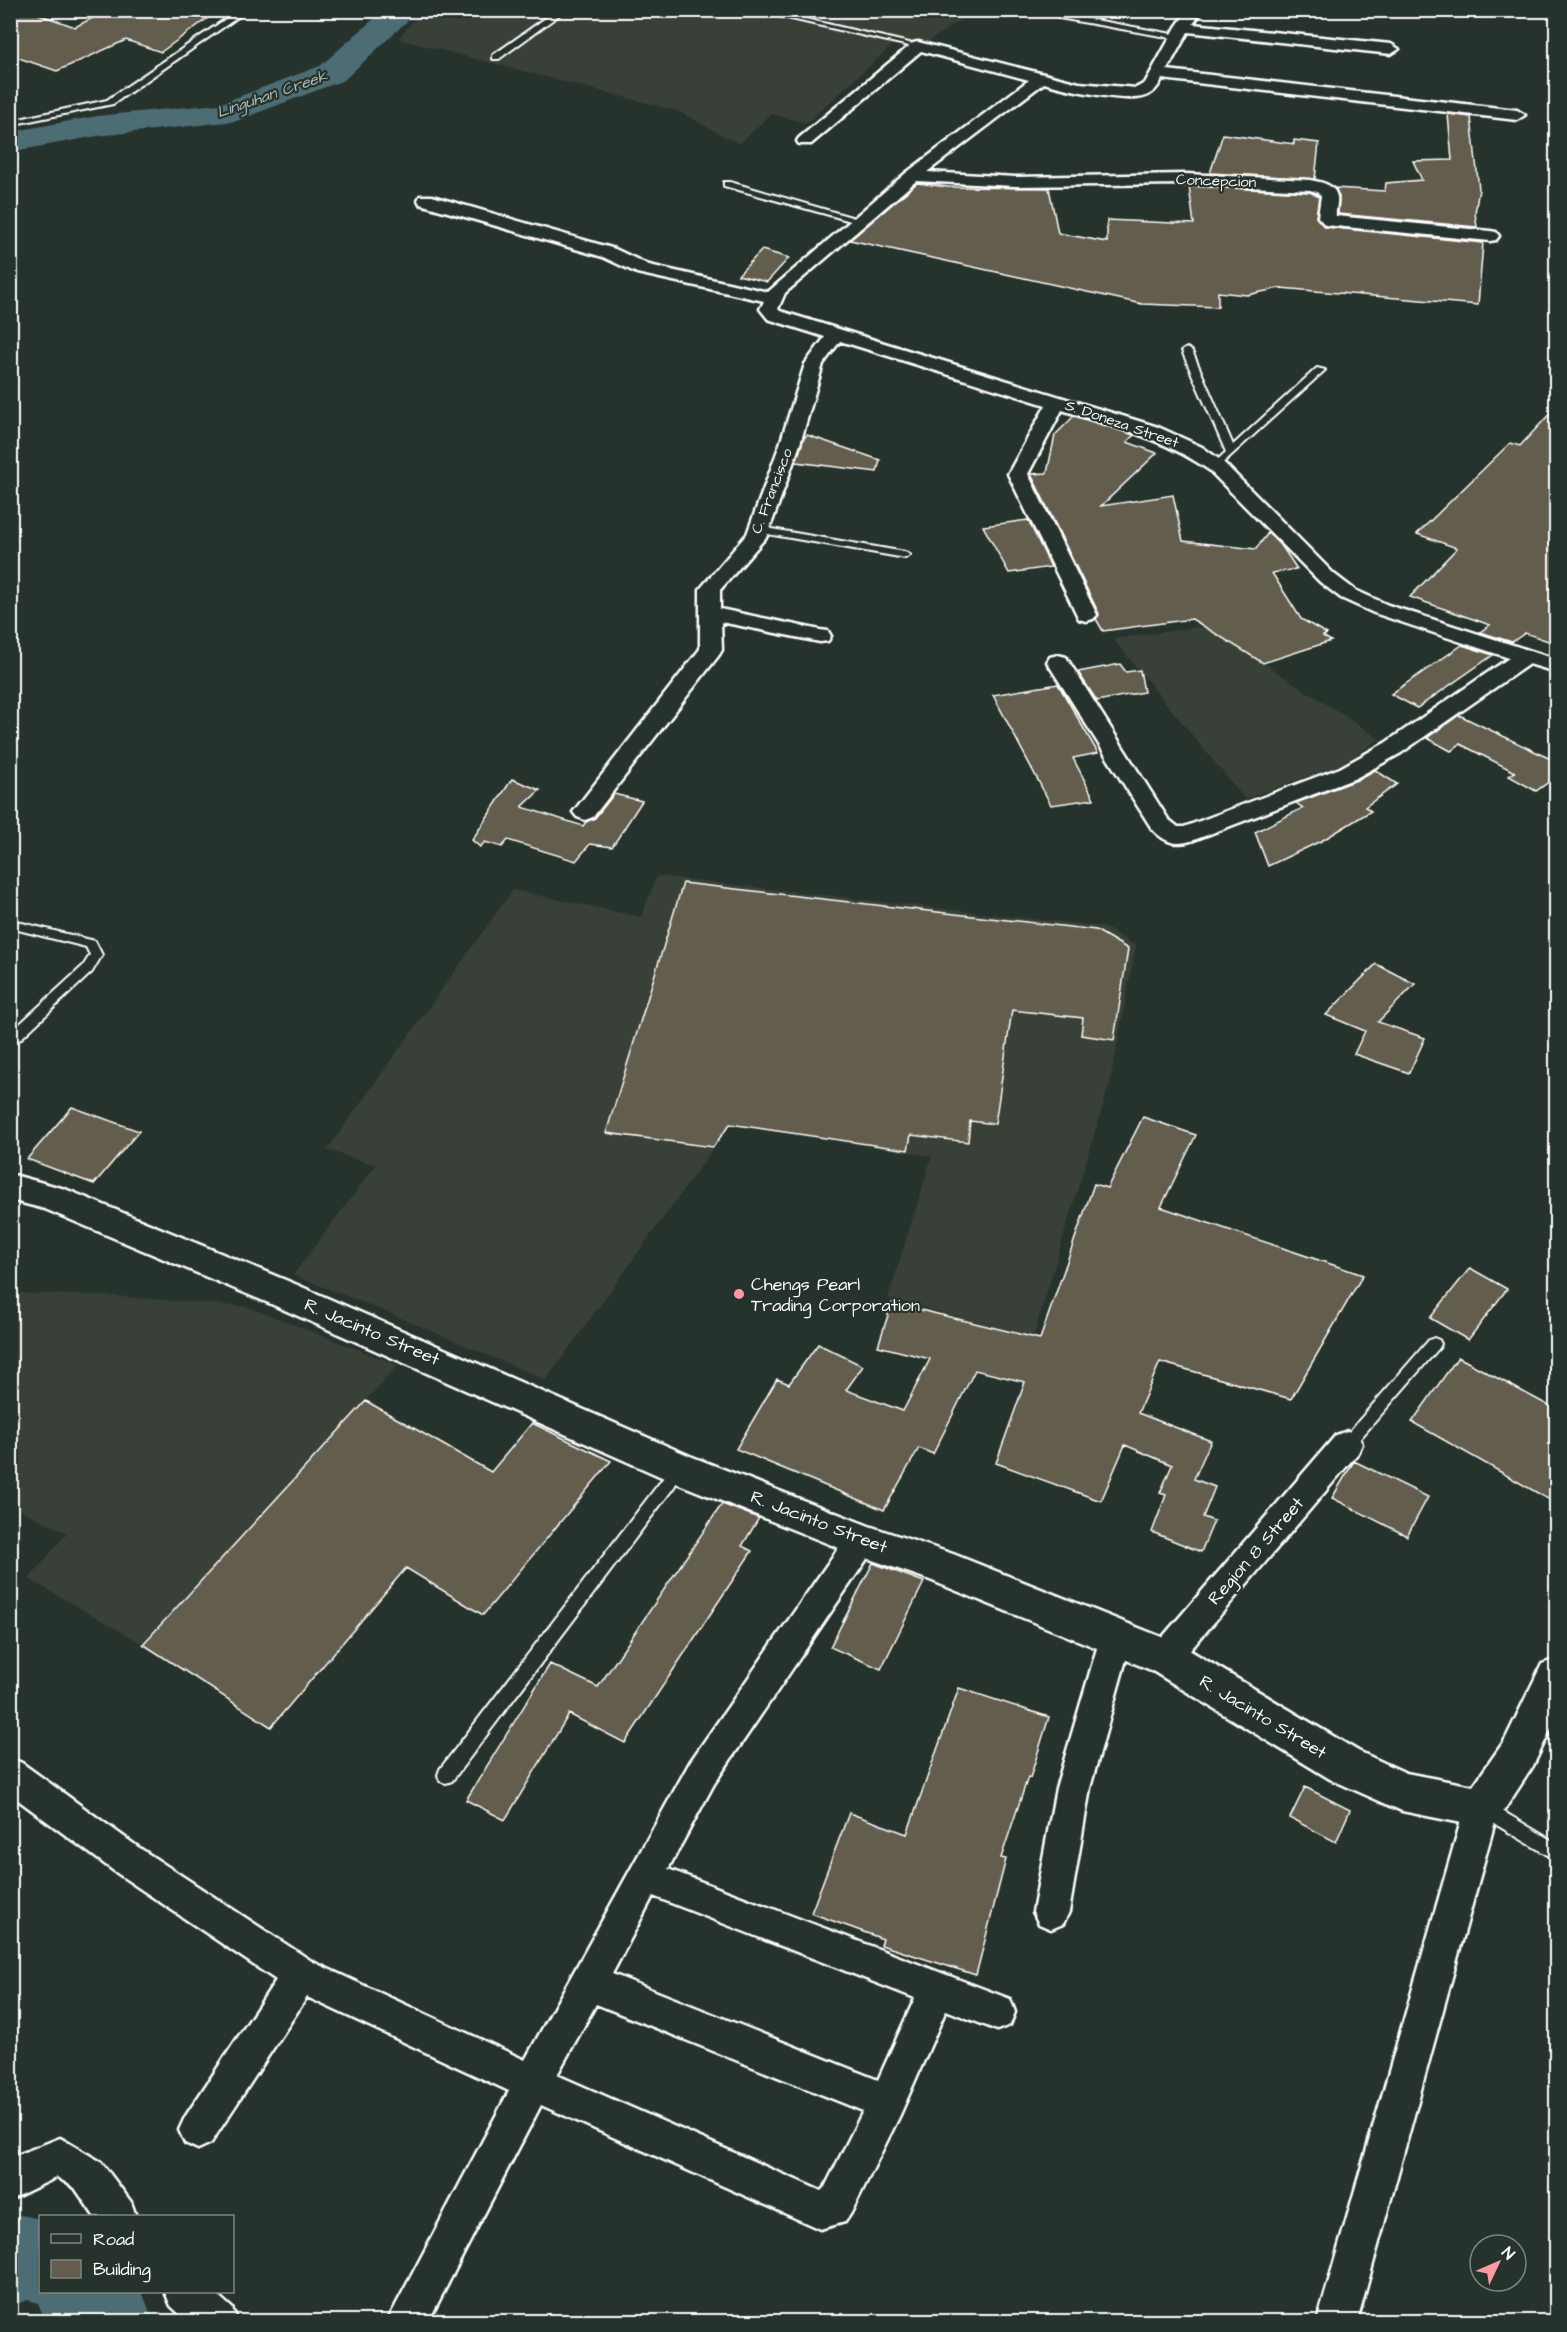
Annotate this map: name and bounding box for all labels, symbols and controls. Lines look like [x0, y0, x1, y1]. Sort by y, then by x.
water label: Linguhan Creek [214, 64, 332, 124]
street label: Concepcion [1176, 169, 1257, 193]
street label: S. Doneza Street [1062, 395, 1182, 453]
street label: C. Francisco [746, 445, 798, 537]
place label: Chengs Pearl Trading Corporation [751, 1272, 920, 1319]
marker: Chengs Pearl Trading Corporation [732, 1287, 746, 1301]
street label: R. Jacinto Street [301, 1292, 444, 1372]
street label: R. Jacinto Street [747, 1484, 892, 1560]
street label: Region 8 Street [1202, 1491, 1311, 1611]
street label: R. Jacinto Street [1195, 1669, 1332, 1765]
legend [39, 2215, 234, 2293]
text: Road [93, 2227, 134, 2252]
north arrow [1468, 2233, 1528, 2293]
text: N [1497, 2242, 1519, 2265]
text: Building [93, 2257, 151, 2283]

